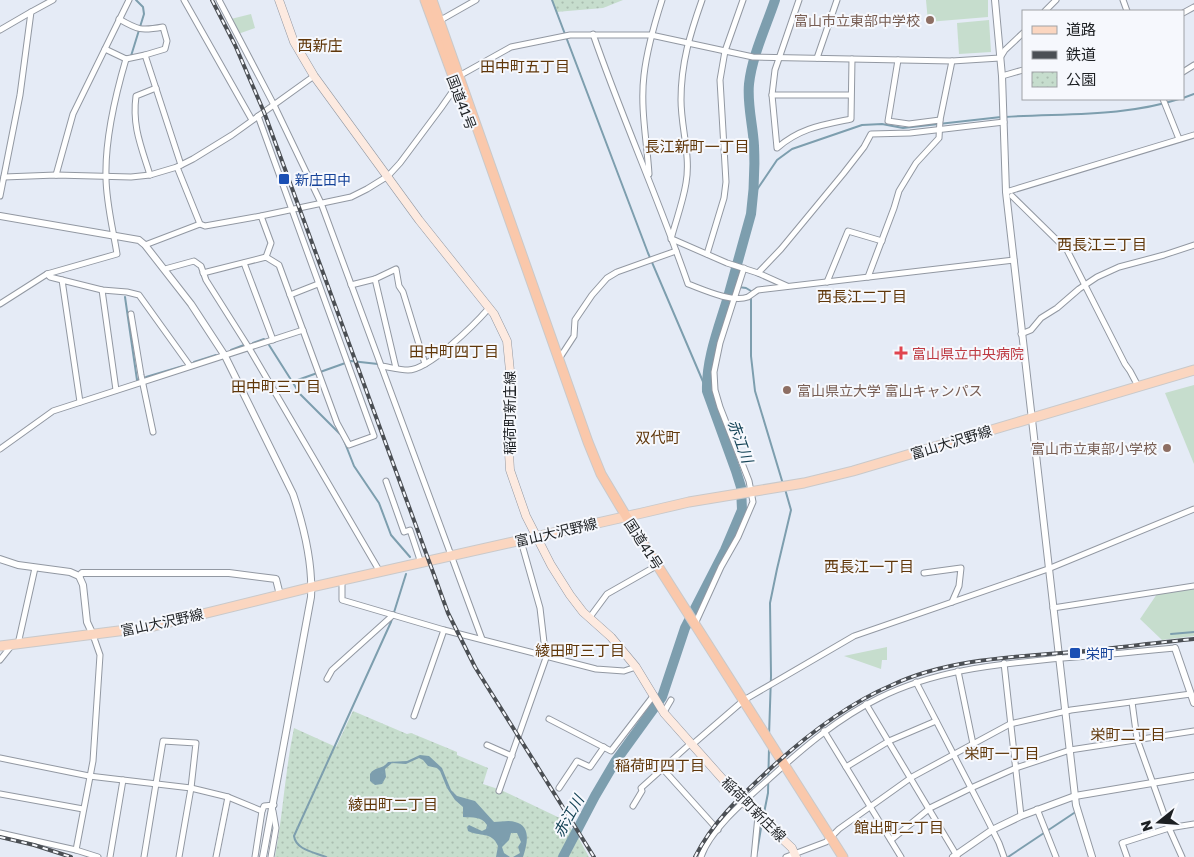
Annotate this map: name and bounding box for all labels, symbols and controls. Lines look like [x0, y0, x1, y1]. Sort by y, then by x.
legend [1022, 10, 1184, 100]
place label: 富山市立東部中学校 [794, 12, 920, 29]
marker: 富山市立東部中学校 [924, 14, 936, 26]
text: 道路 [1066, 20, 1096, 38]
district label: 西新庄 [297, 36, 343, 54]
text: 鉄道 [1066, 45, 1096, 63]
district label: 田中町五丁目 [480, 57, 570, 75]
text: 公園 [1066, 70, 1096, 88]
street label: 国道41号 [444, 72, 480, 132]
district label: 長江新町一丁目 [644, 137, 750, 155]
place label: 新庄田中 [295, 171, 351, 188]
marker: 新庄田中 [277, 172, 291, 186]
district label: 西長江三丁目 [1057, 235, 1147, 253]
district label: 西長江二丁目 [817, 287, 907, 305]
district label: 田中町四丁目 [409, 342, 499, 360]
place label: 富山県立中央病院 [912, 345, 1024, 362]
marker: 富山県立中央病院 [894, 346, 908, 360]
street label: 稲荷町新庄線 [501, 371, 518, 455]
district label: 田中町三丁目 [231, 377, 321, 395]
place label: 富山県立大学 富山キャンパス [797, 382, 983, 399]
marker: 富山県立大学 富山キャンパス [781, 384, 793, 396]
water label: 赤江川 [725, 417, 758, 467]
street label: 富山大沢野線 [908, 422, 994, 462]
district label: 双代町 [635, 428, 681, 446]
place label: 富山市立東部小学校 [1031, 440, 1157, 457]
marker: 富山市立東部小学校 [1161, 442, 1173, 454]
street label: 富山大沢野線 [513, 514, 599, 550]
street label: 国道41号 [621, 515, 667, 573]
district label: 西長江一丁目 [824, 557, 914, 575]
street label: 富山大沢野線 [119, 605, 205, 639]
district label: 綾田町三丁目 [535, 641, 625, 659]
place label: 栄町 [1086, 645, 1114, 662]
marker: 栄町 [1068, 646, 1082, 660]
district label: 栄町二丁目 [1090, 725, 1166, 743]
district label: 栄町一丁目 [964, 744, 1040, 762]
district label: 稲荷町四丁目 [615, 756, 705, 774]
street label: 稲荷町新庄線 [718, 773, 790, 845]
water label: 赤江川 [549, 790, 588, 840]
district label: 綾田町二丁目 [348, 795, 438, 813]
north arrow [1134, 797, 1184, 847]
district label: 館出町二丁目 [854, 818, 944, 836]
text: N [1136, 818, 1156, 834]

